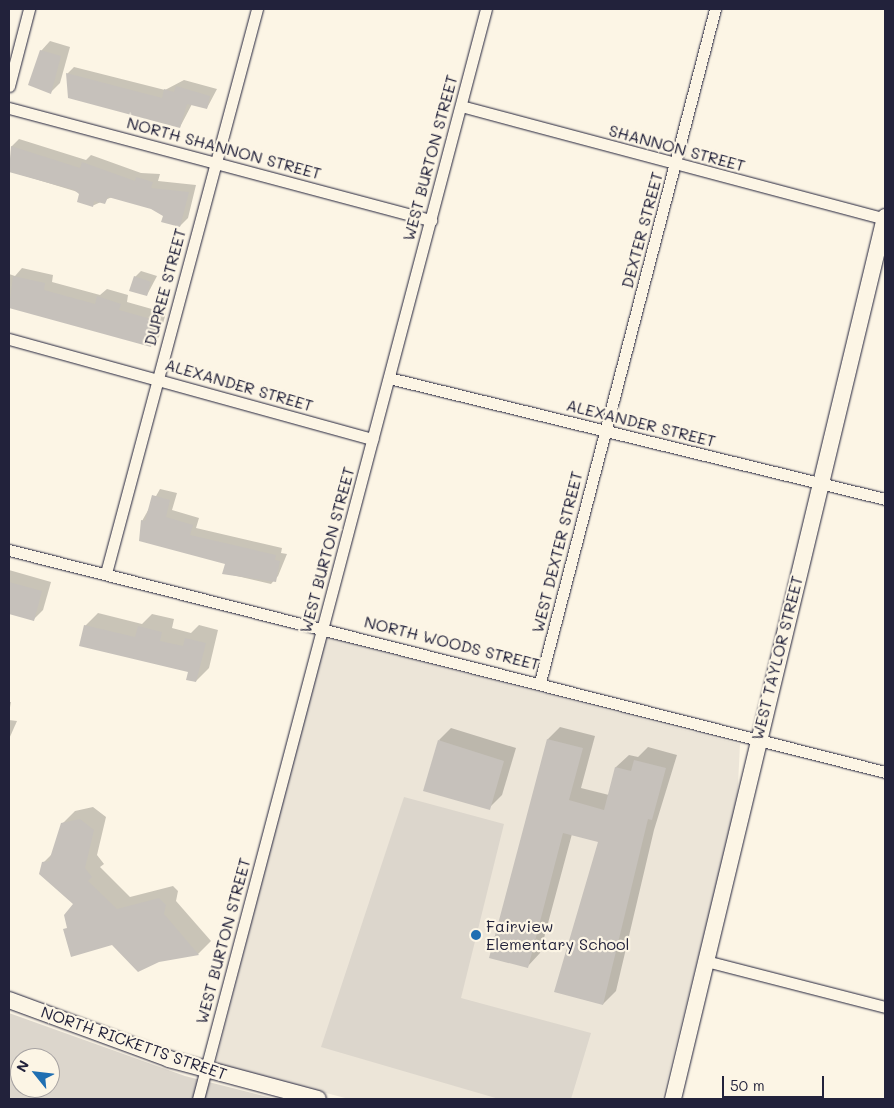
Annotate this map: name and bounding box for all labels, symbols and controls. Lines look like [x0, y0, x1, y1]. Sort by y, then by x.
street label: WEST BURTON STREET [399, 73, 461, 243]
street label: NORTH SHANNON STREET [125, 113, 323, 183]
street label: SHANNON STREET [607, 121, 747, 175]
street label: DEXTER STREET [617, 170, 667, 290]
street label: DUPREE STREET [140, 226, 190, 348]
street label: ALEXANDER STREET [163, 355, 315, 415]
street label: ALEXANDER STREET [564, 395, 718, 451]
street label: WEST BURTON STREET [296, 465, 358, 635]
street label: WEST DEXTER STREET [528, 469, 586, 635]
street label: WEST TAYLOR STREET [747, 574, 807, 742]
street label: NORTH WOODS STREET [362, 612, 542, 674]
street label: WEST BURTON STREET [192, 856, 254, 1026]
place label: Fairview Elementary School [486, 916, 630, 954]
marker: Fairview Elementary School [470, 929, 482, 941]
street label: NORTH RICKETTS STREET [39, 1002, 229, 1084]
north arrow [10, 1048, 60, 1098]
text: N [11, 1057, 33, 1075]
scale bar [724, 1066, 826, 1098]
text: 50 m [730, 1075, 765, 1095]

